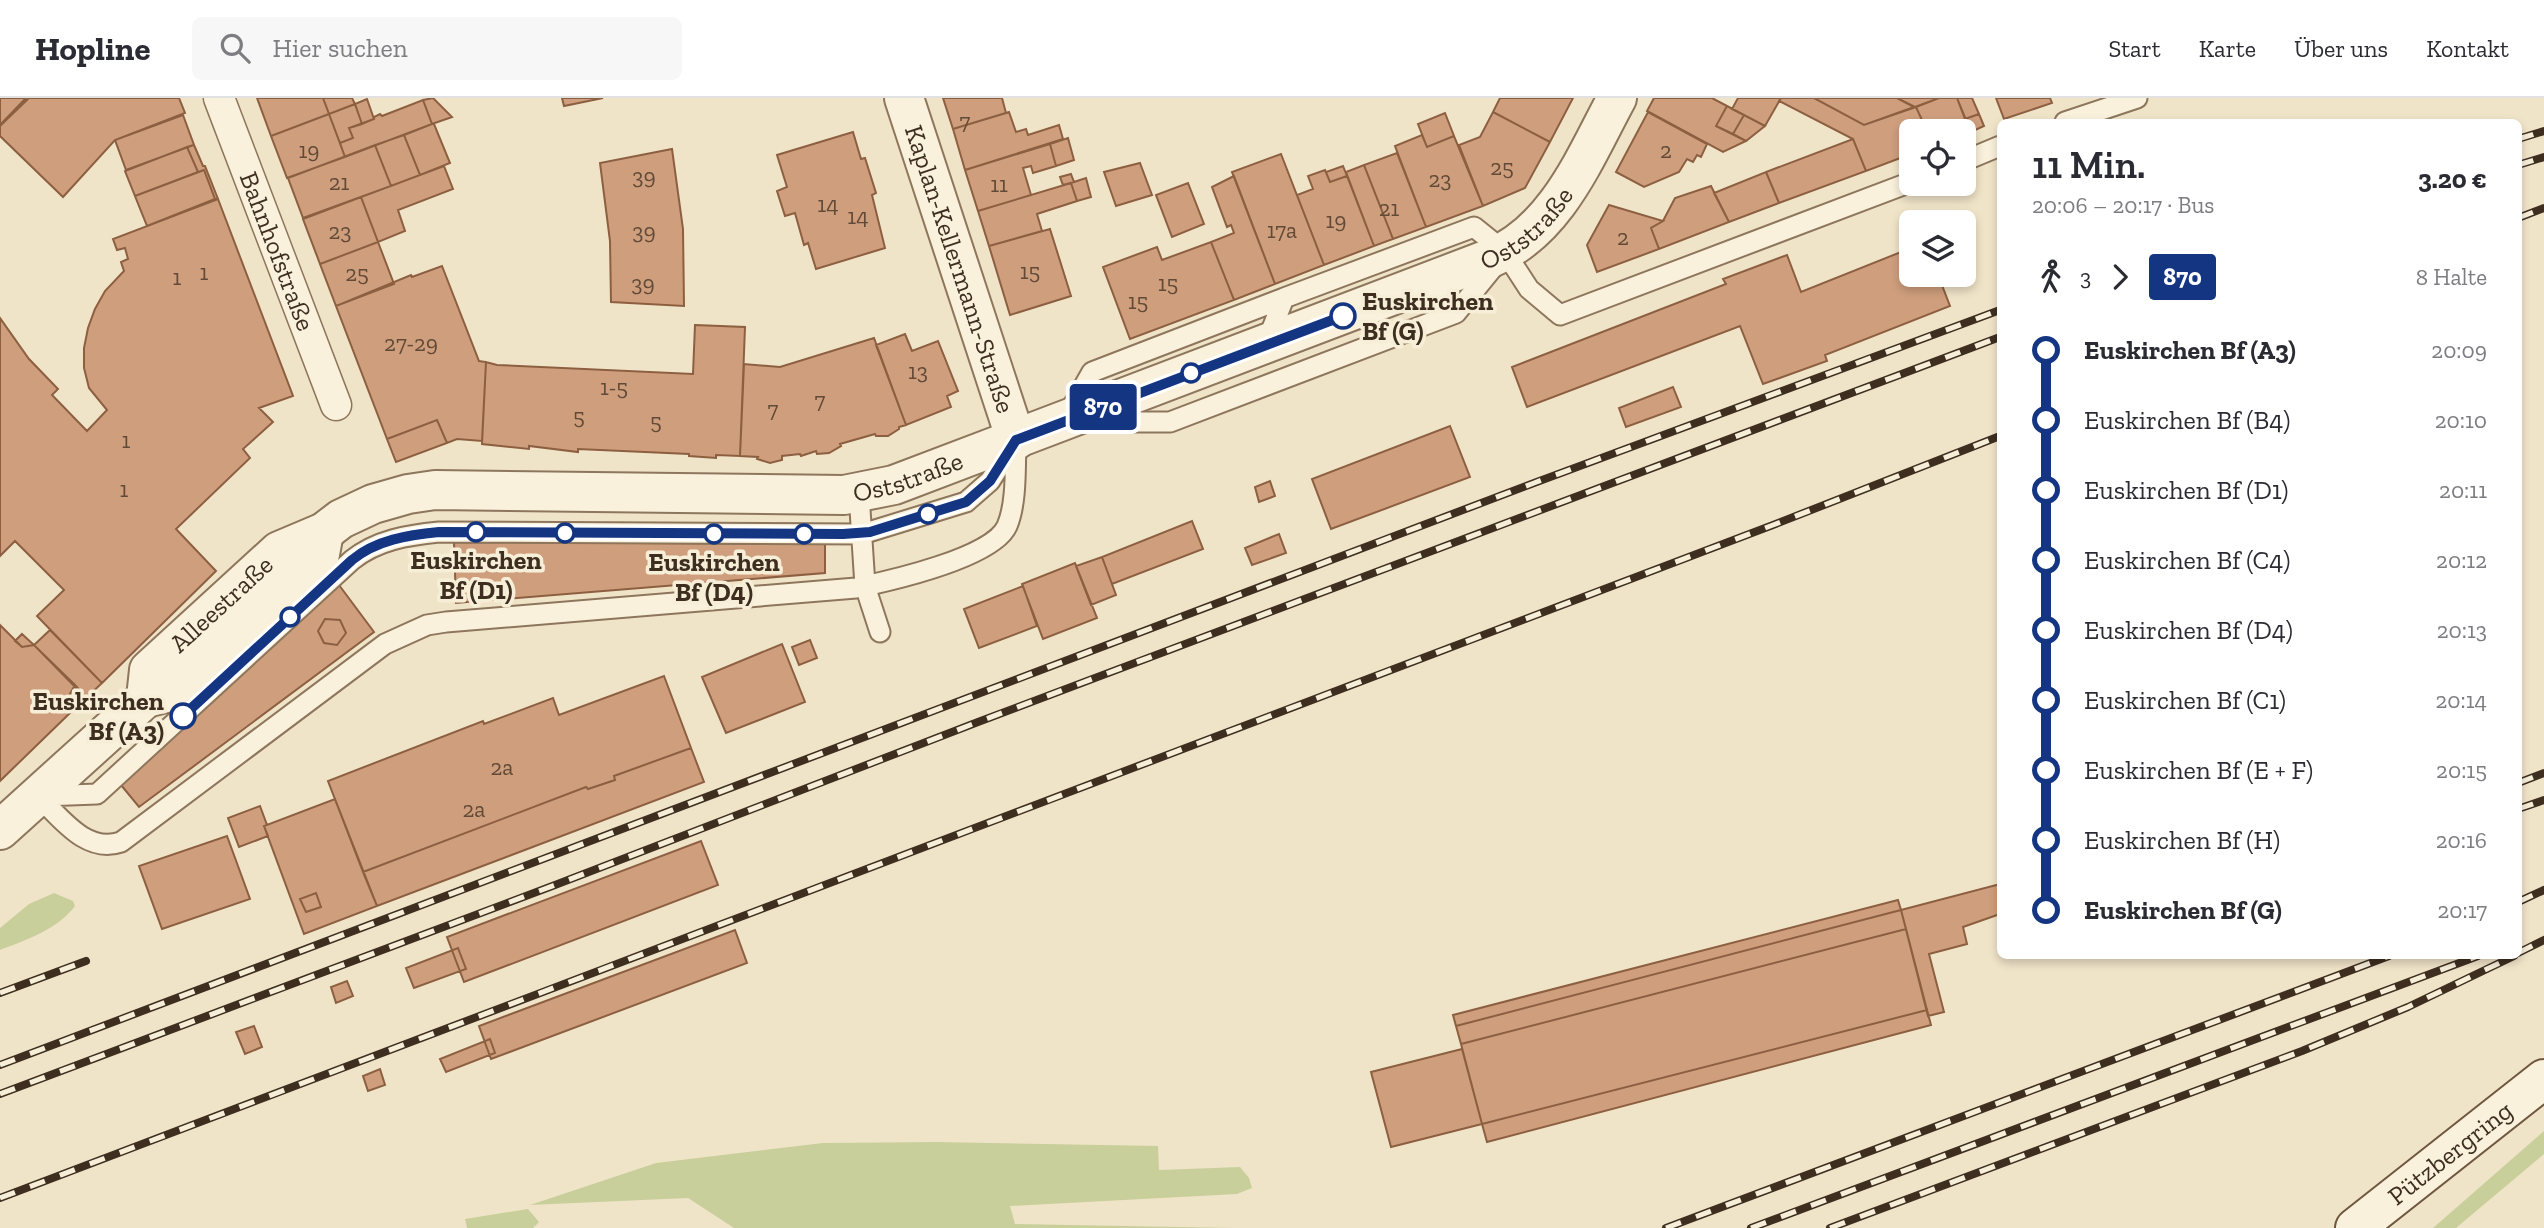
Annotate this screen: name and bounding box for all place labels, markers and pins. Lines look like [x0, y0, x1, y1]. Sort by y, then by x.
place label: Euskirchen Bf (G) [1362, 285, 1494, 347]
marker: Euskirchen Bf (G) [1330, 303, 1356, 329]
unlabelled marker [1181, 363, 1201, 383]
unlabelled marker [918, 504, 938, 524]
marker: Euskirchen Bf (D1) [466, 522, 486, 542]
unlabelled marker [555, 523, 575, 543]
marker: Euskirchen Bf (D4) [704, 524, 724, 544]
unlabelled marker [794, 524, 814, 544]
place label: Euskirchen Bf (D1) [410, 544, 542, 606]
place label: Euskirchen Bf (D4) [648, 546, 780, 608]
unlabelled marker [280, 607, 300, 627]
place label: Euskirchen Bf (A3) [32, 685, 165, 747]
marker: Euskirchen Bf (A3) [170, 703, 196, 729]

